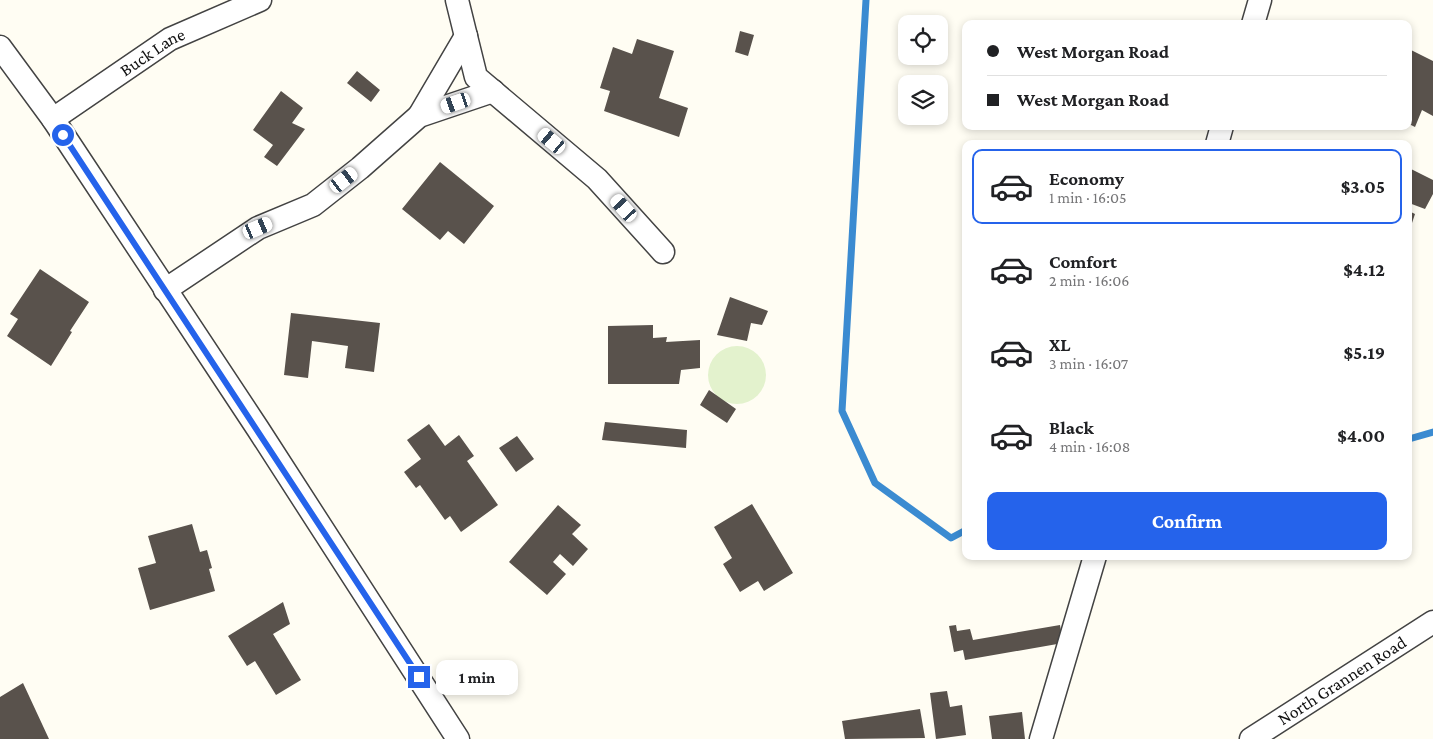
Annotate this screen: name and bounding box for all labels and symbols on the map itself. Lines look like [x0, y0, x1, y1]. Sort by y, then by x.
street label: Buck Lane [116, 24, 188, 80]
car [439, 91, 472, 115]
route start [52, 124, 74, 146]
car [535, 126, 568, 156]
car [327, 165, 360, 195]
car [608, 192, 639, 224]
car [241, 215, 274, 241]
street label: North Grannen Road [1274, 632, 1410, 729]
callout: 1 min [436, 660, 519, 694]
route end [408, 666, 430, 688]

